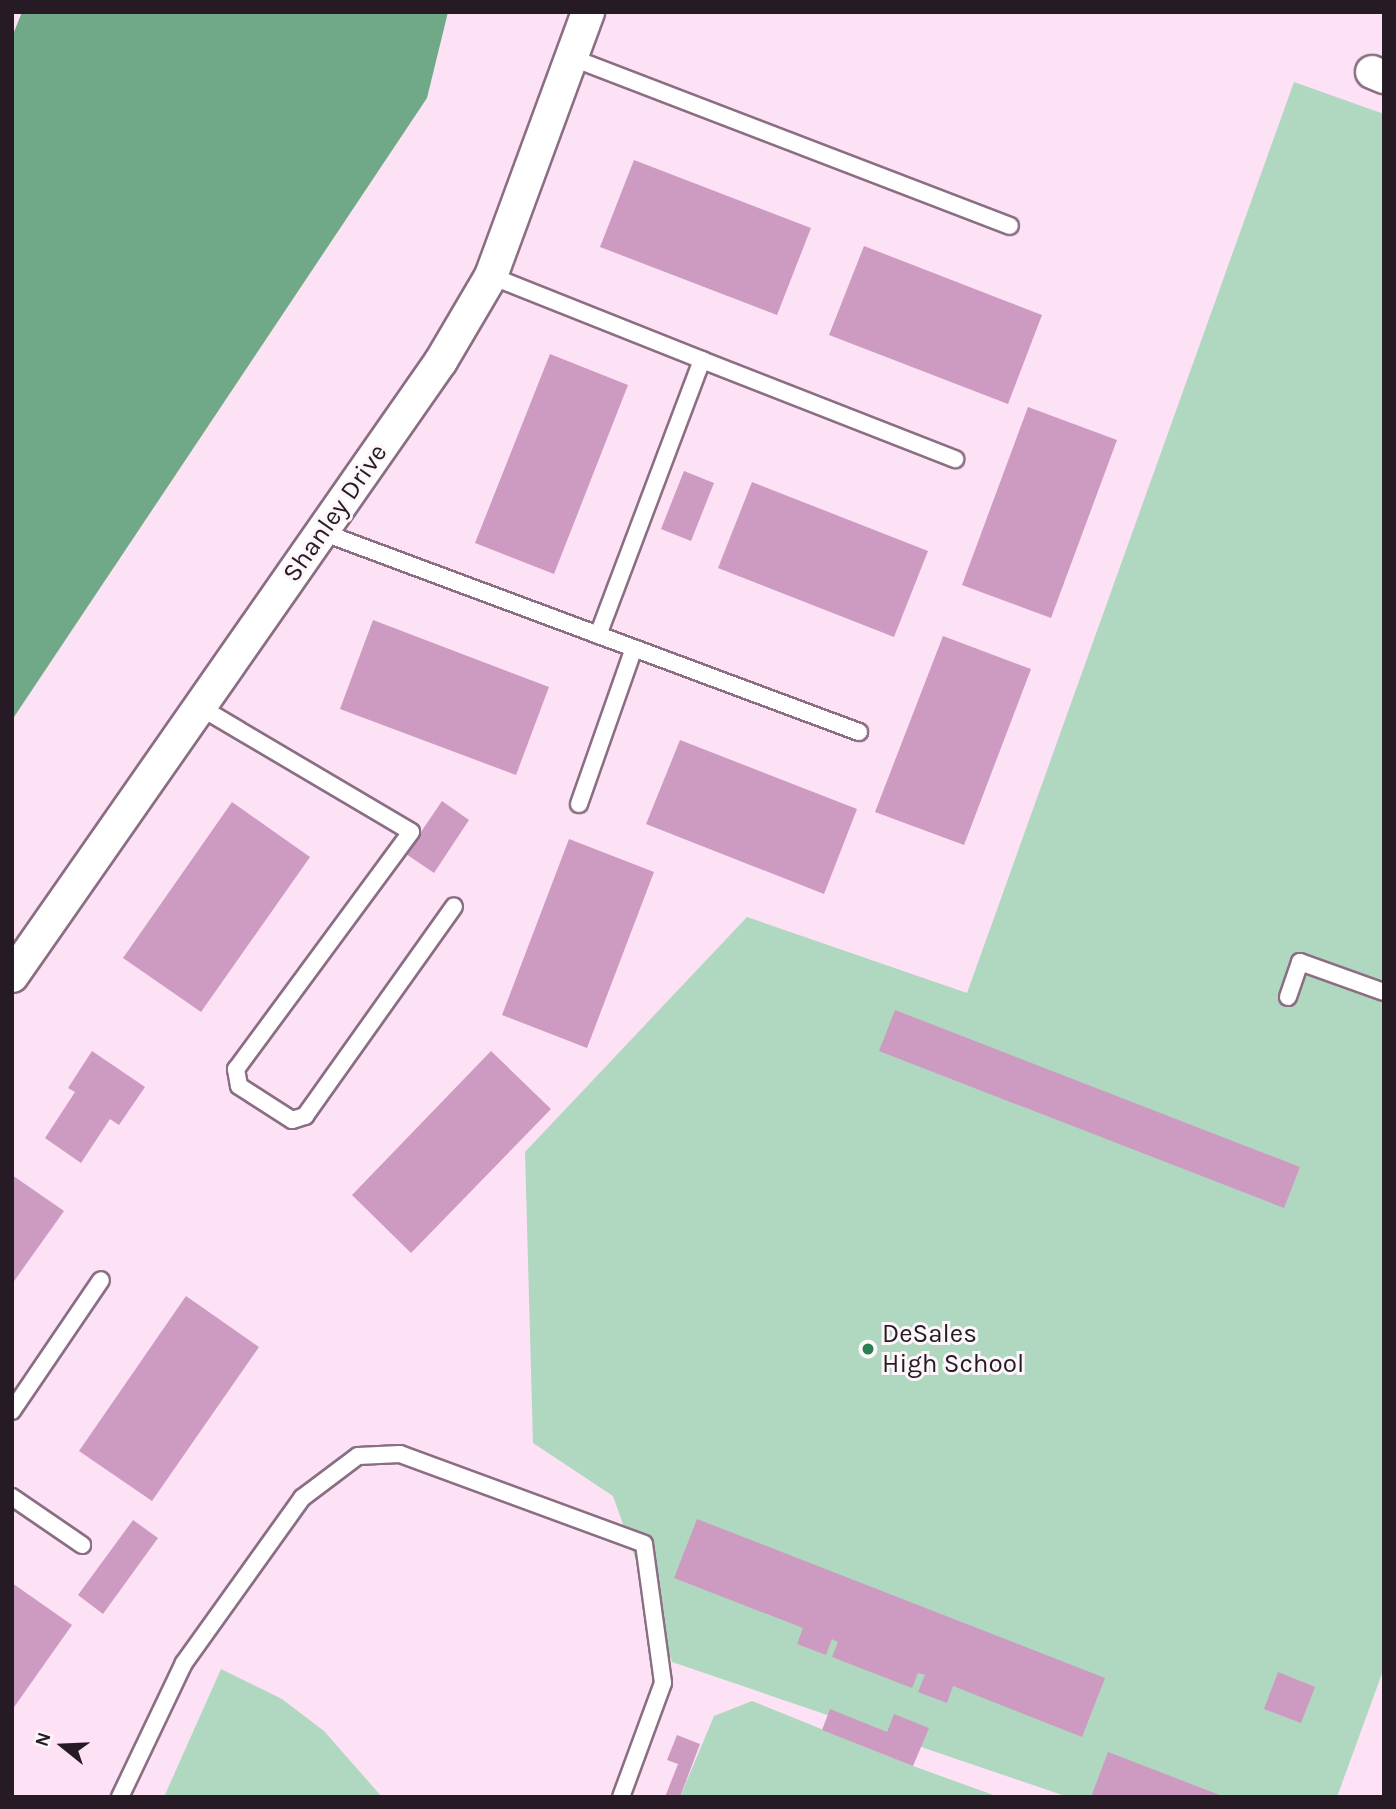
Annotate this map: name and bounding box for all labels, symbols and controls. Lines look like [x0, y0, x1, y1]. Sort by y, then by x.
street label: Shanley Drive [276, 438, 394, 588]
place label: DeSales High School [882, 1318, 1024, 1380]
marker: DeSales High School [860, 1341, 876, 1357]
north arrow [28, 1711, 98, 1781]
text: N [30, 1730, 56, 1749]

